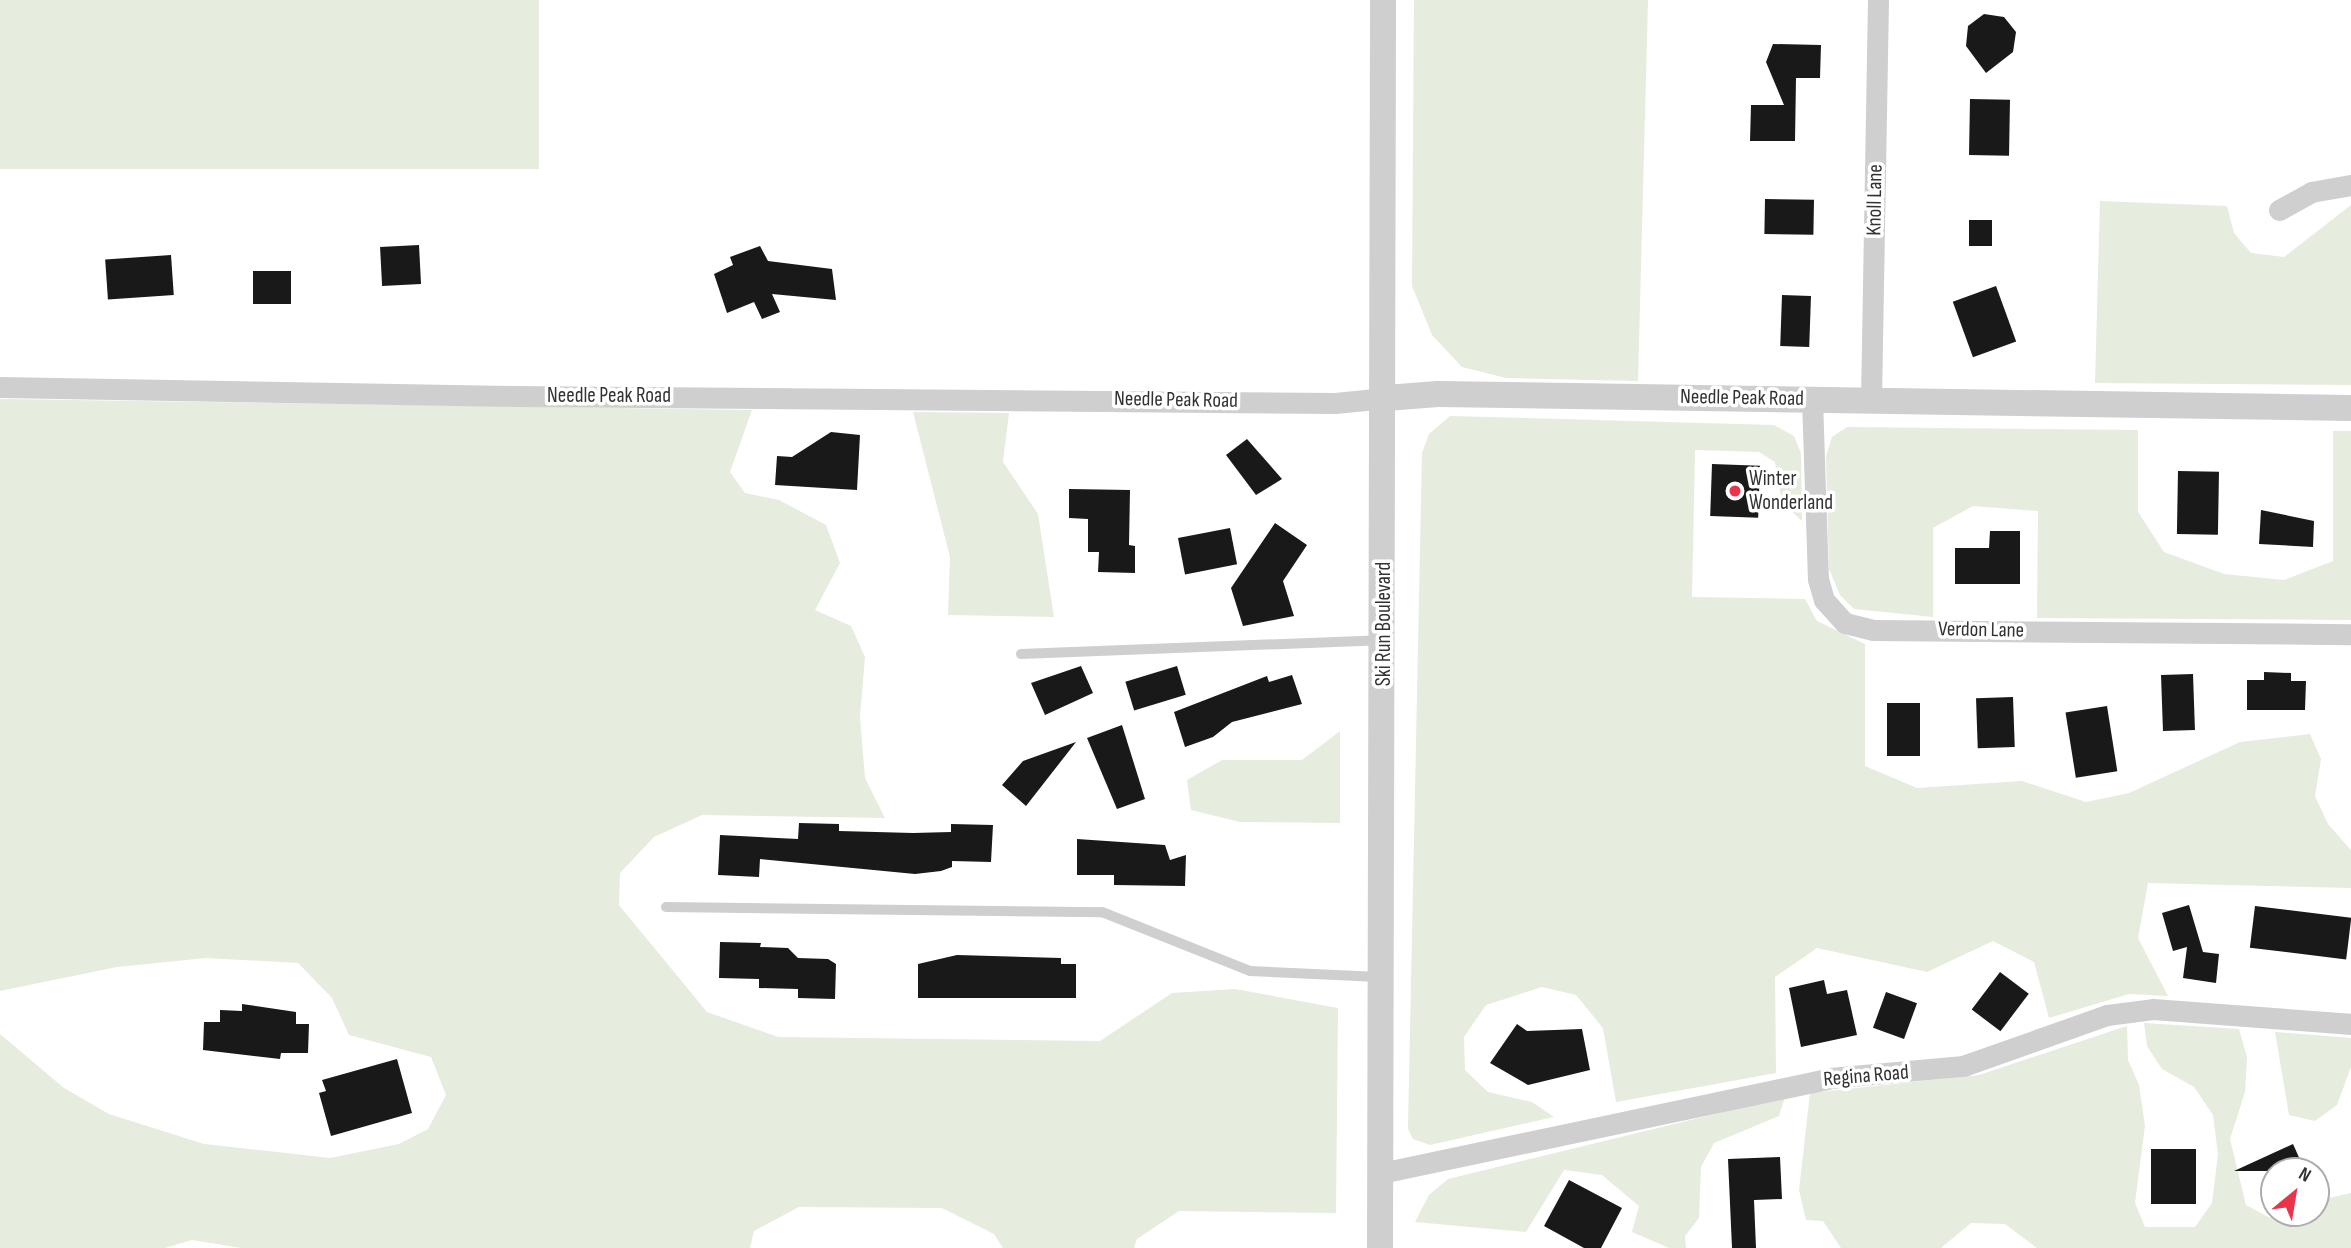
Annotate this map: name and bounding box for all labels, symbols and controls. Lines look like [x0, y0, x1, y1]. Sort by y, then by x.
street label: Knoll Lane [1862, 164, 1888, 236]
street label: Needle Peak Road [547, 383, 671, 409]
street label: Needle Peak Road [1680, 384, 1804, 412]
street label: Needle Peak Road [1114, 386, 1238, 414]
place label: Winter Wonderland [1749, 466, 1833, 516]
marker: Winter Wonderland [1727, 483, 1743, 499]
street label: Ski Run Boulevard [1371, 562, 1397, 686]
street label: Verdon Lane [1938, 617, 2024, 643]
street label: Regina Road [1822, 1060, 1910, 1092]
north arrow [2260, 1157, 2330, 1227]
text: N [2295, 1163, 2315, 1188]

